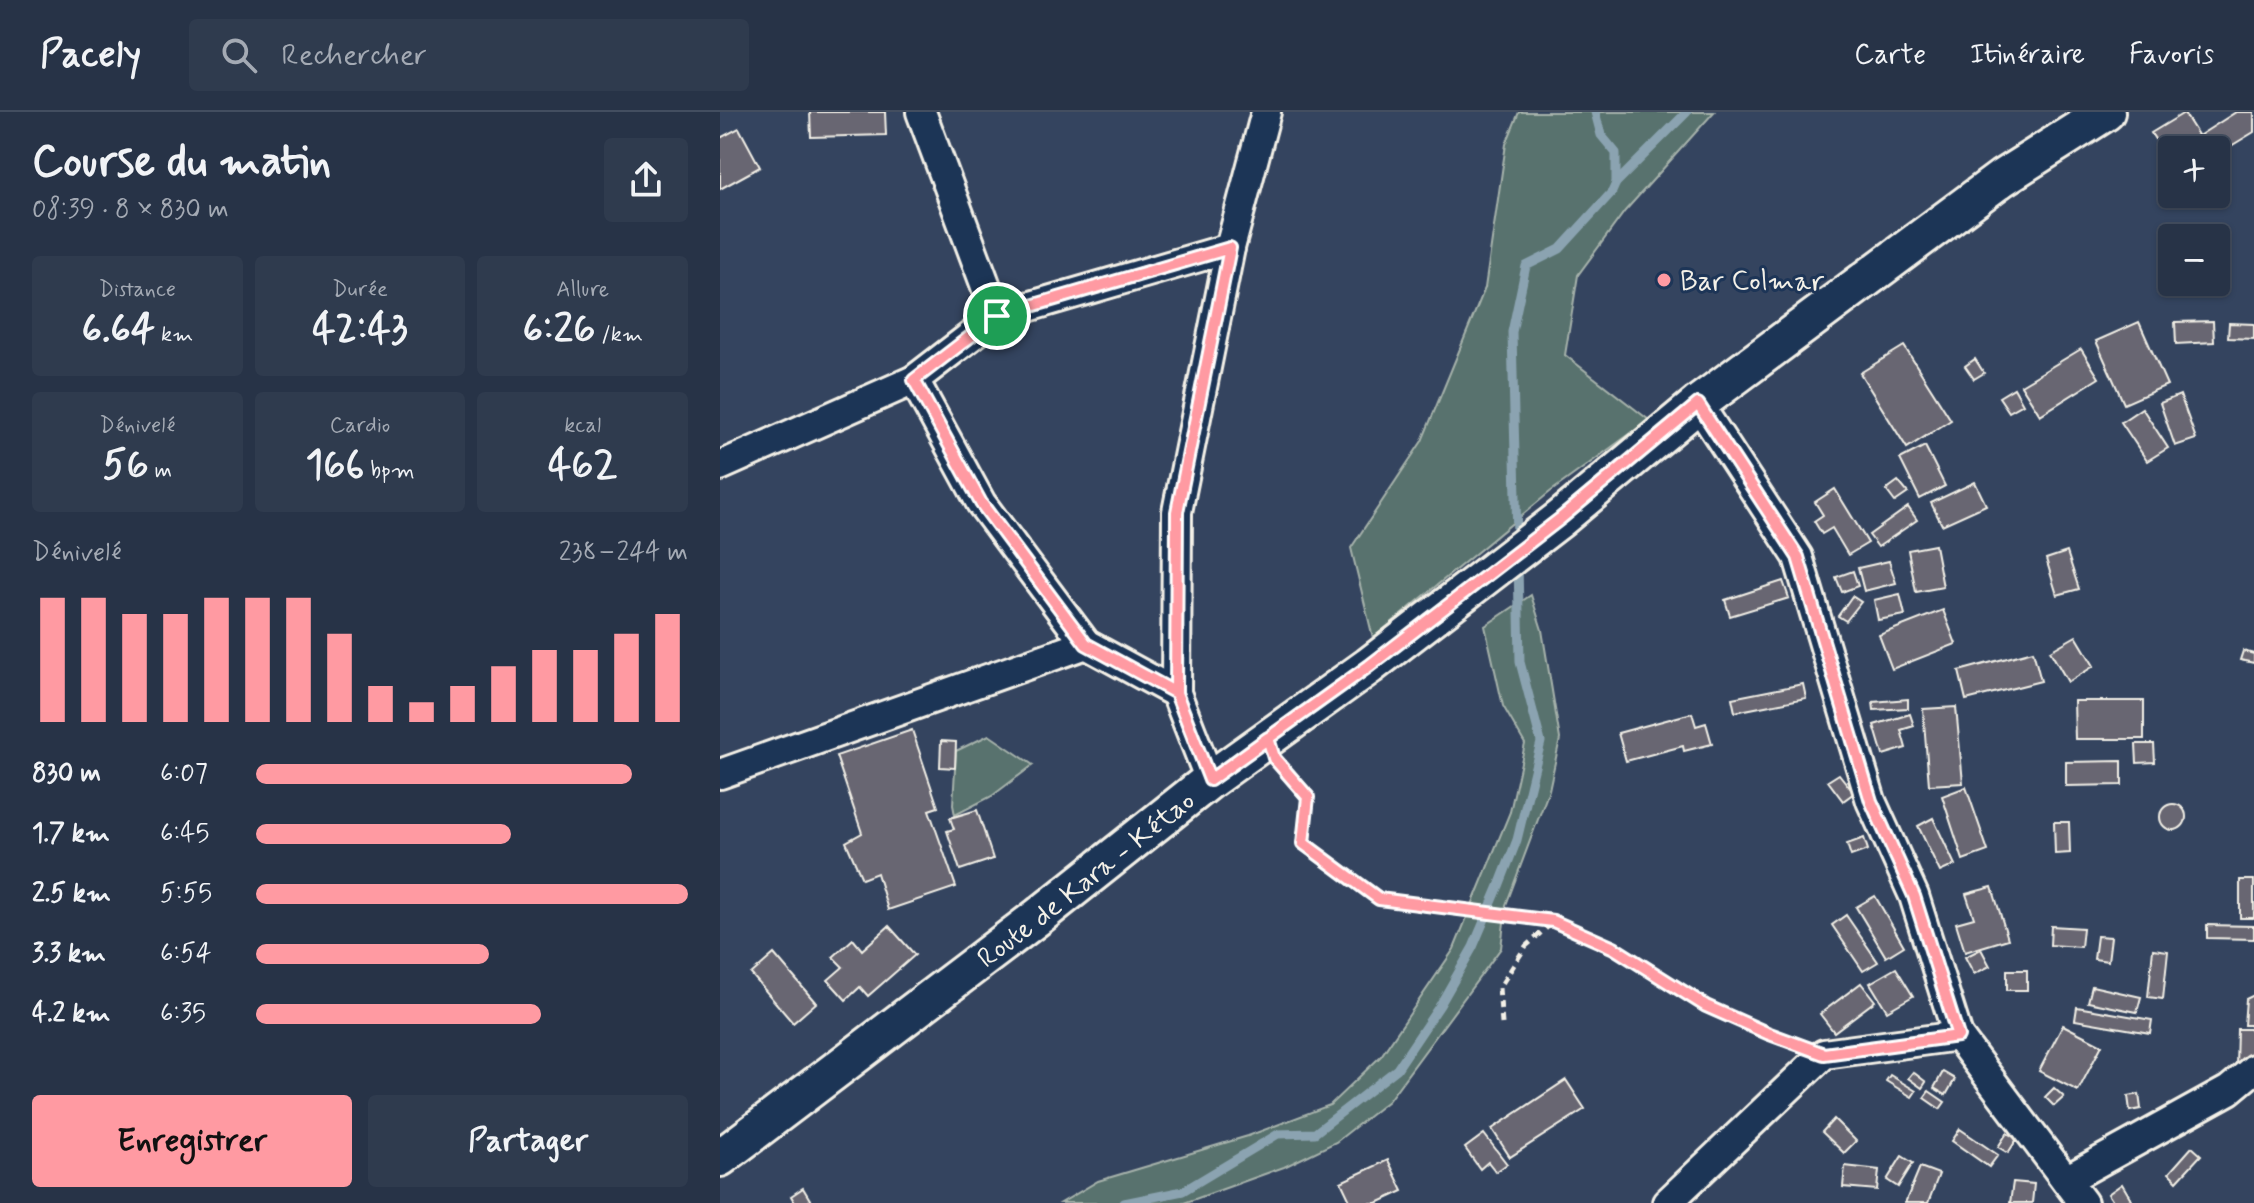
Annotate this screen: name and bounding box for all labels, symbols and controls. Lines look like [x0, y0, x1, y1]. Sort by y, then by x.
search box [189, 19, 749, 91]
text: Pacely [40, 31, 141, 80]
icon: search [217, 33, 261, 77]
text: Rechercher [281, 36, 427, 75]
text: Carte [1854, 37, 1926, 74]
text: Itinéraire [1970, 37, 2085, 74]
text: Favoris [2129, 37, 2214, 74]
text: Course du matin [32, 134, 331, 192]
map controls [2158, 136, 2230, 296]
button: + [2158, 136, 2230, 208]
button: share [604, 138, 688, 222]
text: 08:39 · 8 × 830 m [32, 193, 229, 227]
button: − [2158, 224, 2230, 296]
place label: Bar Colmar [1680, 264, 1825, 301]
marker: Bar Colmar [1655, 271, 1673, 289]
text: Distance [99, 276, 176, 304]
text: Durée [332, 276, 388, 304]
text: Allure [556, 276, 609, 304]
pin [963, 282, 1031, 350]
icon: arrive [975, 294, 1019, 338]
text: 6.64 [82, 304, 155, 356]
text: 42:43 [312, 304, 408, 356]
text: 6:26 [522, 304, 595, 356]
text: km [155, 321, 193, 349]
text: /km [595, 321, 643, 349]
text: Dénivelé [99, 412, 175, 440]
text: Cardio [330, 412, 390, 440]
text: kcal [564, 412, 601, 440]
text: 56 [103, 440, 149, 492]
text: 166 [305, 440, 364, 492]
text: 462 [548, 440, 617, 492]
text: m [149, 457, 172, 485]
text: bpm [364, 457, 415, 485]
text: Dénivelé [32, 536, 122, 570]
text: 238–244 m [559, 536, 688, 570]
text: 830 m [32, 757, 101, 791]
text: 6:07 [160, 757, 208, 791]
street label: Route de Kara - Kétao [970, 783, 1203, 977]
text: 1.7 km [32, 817, 110, 851]
text: 6:45 [160, 817, 209, 851]
text: 2.5 km [32, 877, 111, 911]
text: 5:55 [160, 877, 212, 911]
text: 3.3 km [32, 937, 106, 971]
text: 6:54 [160, 937, 212, 971]
text: 4.2 km [32, 997, 110, 1031]
text: 6:35 [160, 997, 206, 1031]
button: Enregistrer [32, 1095, 352, 1187]
button: Partager [368, 1095, 688, 1187]

